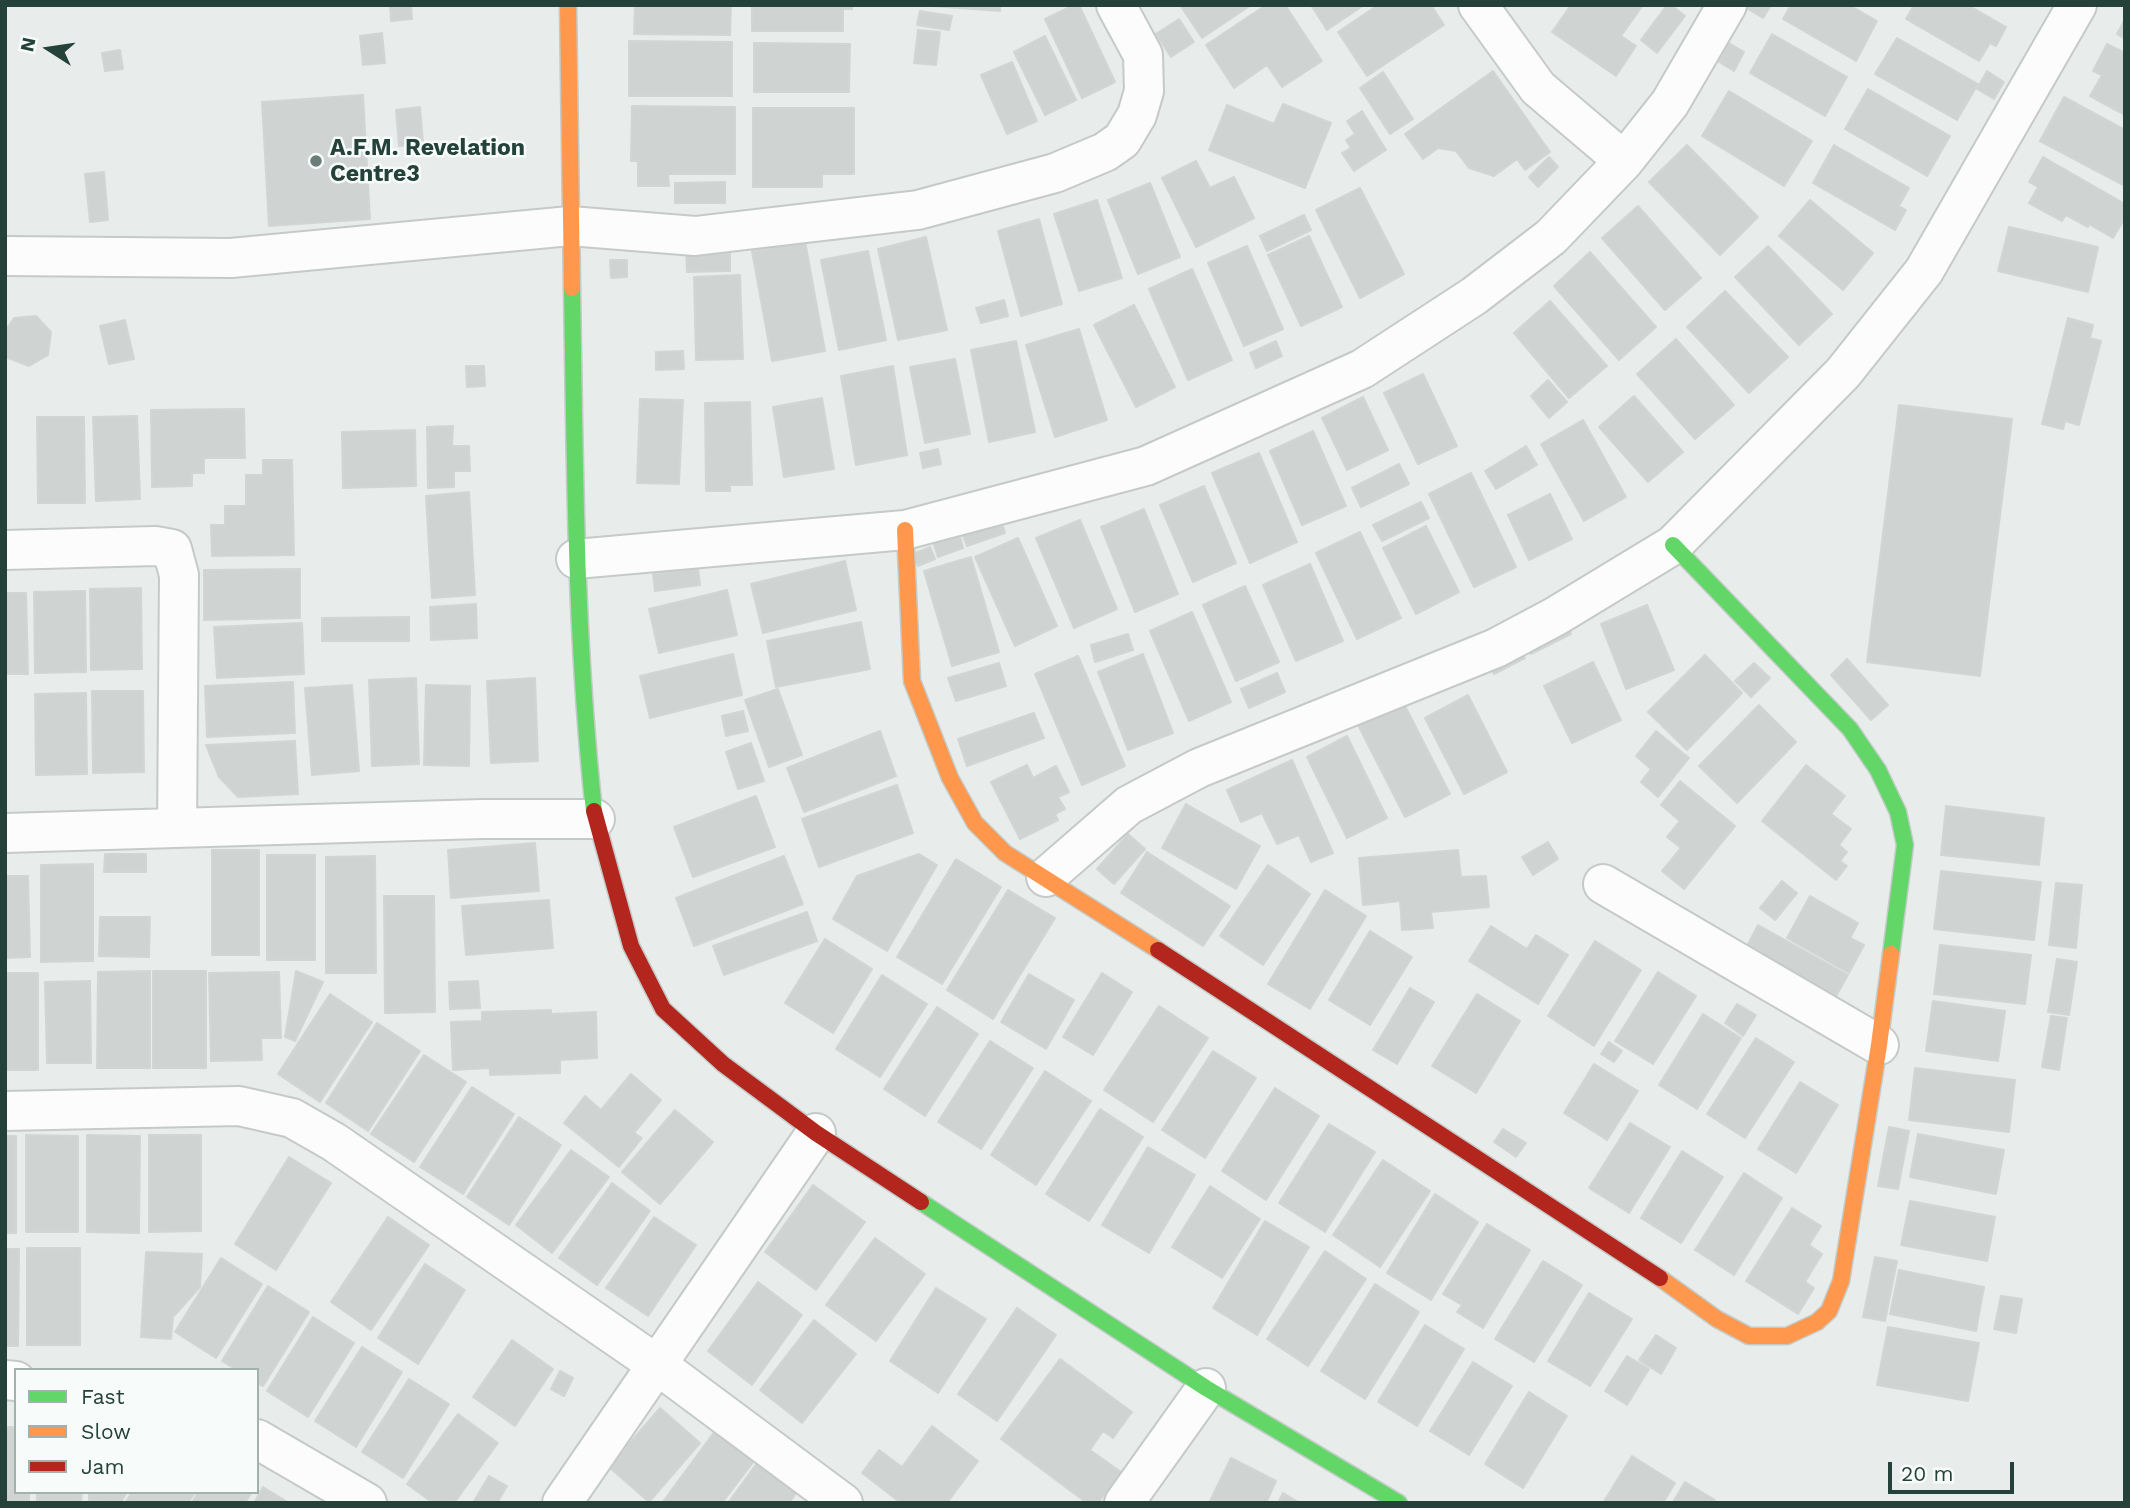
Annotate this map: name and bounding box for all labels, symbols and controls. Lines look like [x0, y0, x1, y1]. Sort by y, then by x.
north arrow [14, 14, 84, 84]
text: N [15, 35, 41, 54]
place label: A.F.M. Revelation Centre3 [330, 134, 525, 188]
marker: A.F.M. Revelation Centre3 [308, 153, 324, 169]
legend [14, 1368, 259, 1494]
text: Fast [81, 1384, 125, 1409]
text: Slow [81, 1419, 131, 1444]
scale bar [1892, 1448, 2018, 1492]
text: Jam [81, 1454, 124, 1479]
text: 20 m [1901, 1461, 1953, 1486]

